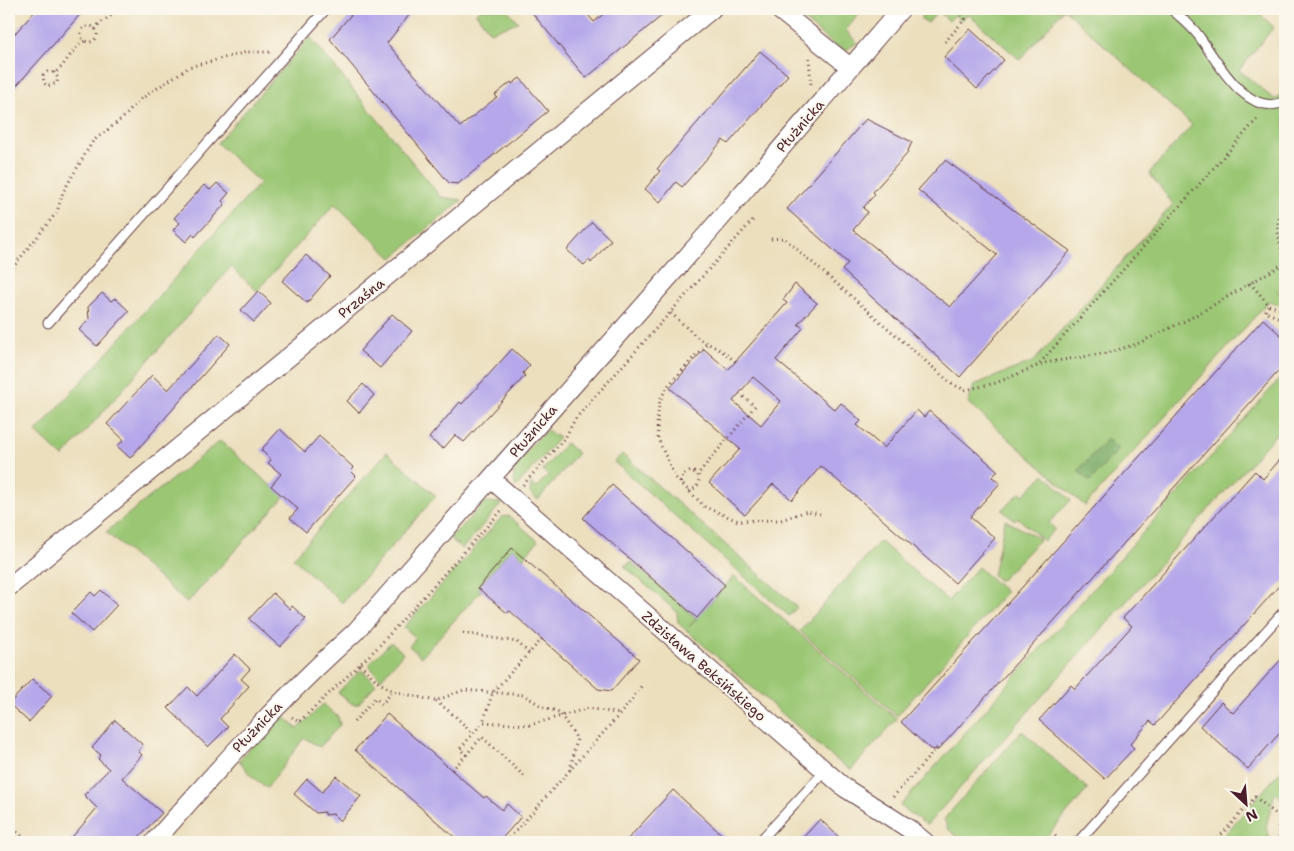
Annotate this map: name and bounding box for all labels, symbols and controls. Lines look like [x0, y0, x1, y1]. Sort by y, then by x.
street label: Płużnicka [772, 96, 828, 156]
street label: Przaśna [334, 274, 388, 322]
street label: Płużnicka [505, 401, 561, 461]
street label: Zdzisława Beksińskiego [638, 607, 770, 725]
street label: Płużnicka [228, 697, 286, 756]
north arrow [1222, 778, 1272, 828]
text: N [1243, 805, 1261, 826]

